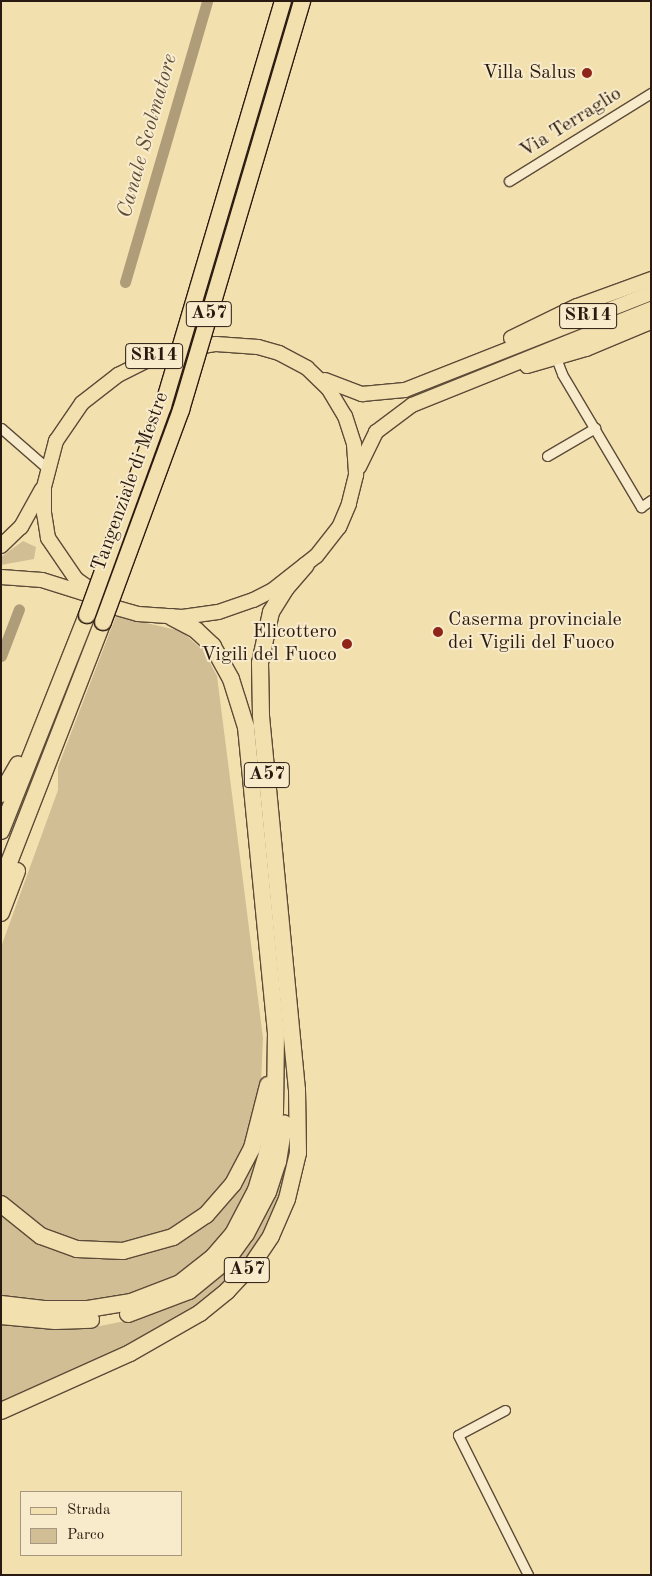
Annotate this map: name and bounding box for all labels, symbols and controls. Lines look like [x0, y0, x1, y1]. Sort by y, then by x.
water label: Canale Scolmatore [113, 51, 183, 221]
place label: Villa Salus [483, 61, 576, 85]
marker: Villa Salus [580, 66, 594, 80]
street label: Via Terraglio [516, 82, 626, 164]
road number: A57 [185, 298, 233, 330]
road number: SR14 [558, 300, 618, 332]
road number: SR14 [124, 340, 184, 372]
street label: Tangenziale di Mestre [87, 389, 175, 575]
place label: Caserma provinciale dei Vigili del Fuoco [448, 608, 622, 655]
place label: Elicottero Vigili del Fuoco [201, 621, 337, 668]
marker: Caserma provinciale dei Vigili del Fuoco [432, 626, 444, 638]
marker: Elicottero Vigili del Fuoco [341, 638, 353, 650]
road number: A57 [243, 758, 291, 792]
road number: A57 [223, 1254, 271, 1286]
legend [20, 1491, 182, 1556]
text: Strada [67, 1503, 110, 1518]
text: Parco [67, 1528, 104, 1543]

